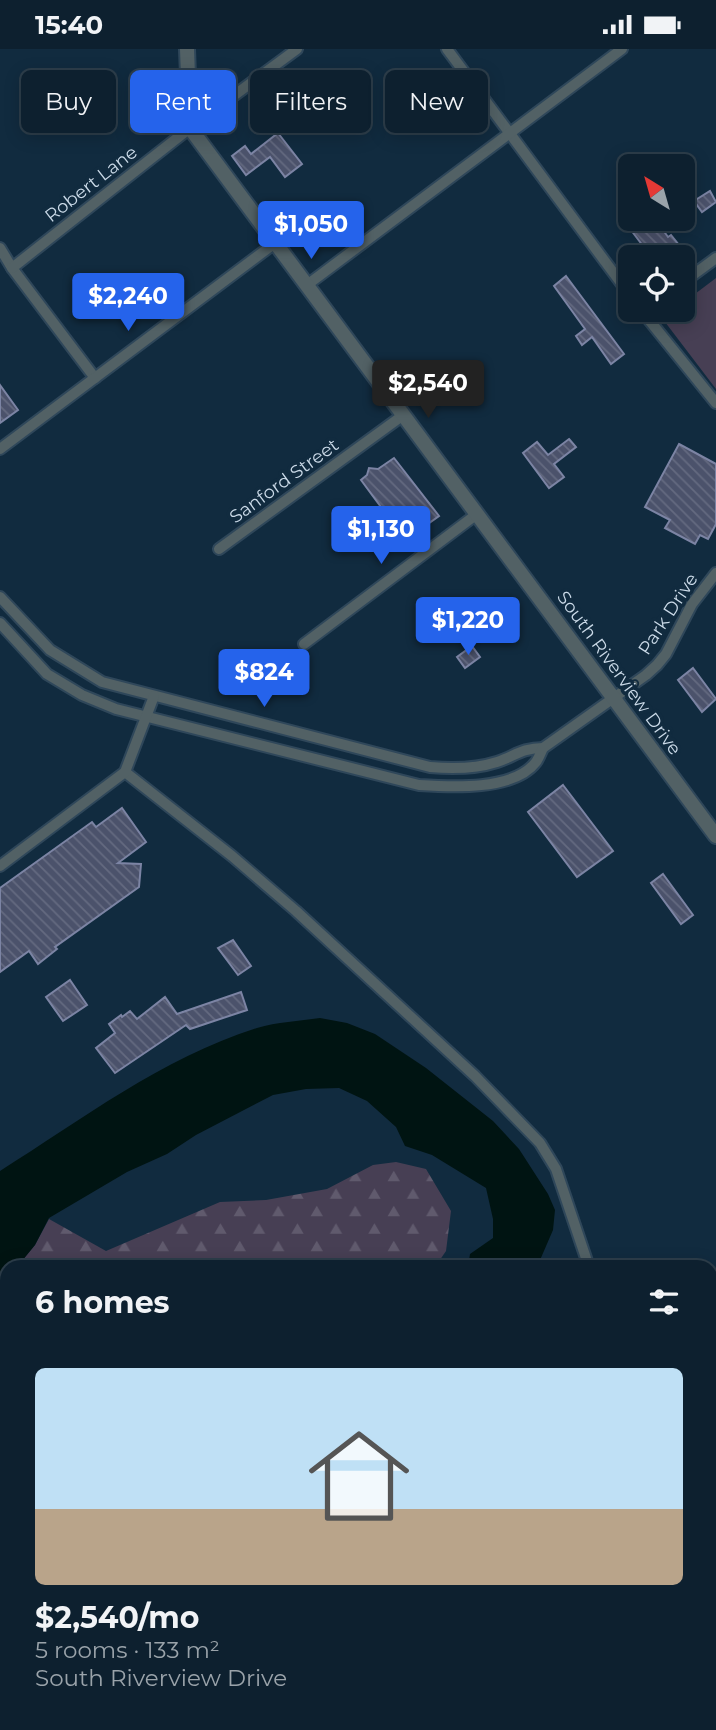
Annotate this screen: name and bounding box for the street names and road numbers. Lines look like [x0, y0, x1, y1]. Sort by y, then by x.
street label: Robert Lane [40, 141, 142, 227]
street label: Sanford Street [225, 434, 343, 528]
street label: Park Drive [633, 569, 703, 659]
street label: South Riverview Drive [552, 587, 686, 759]

